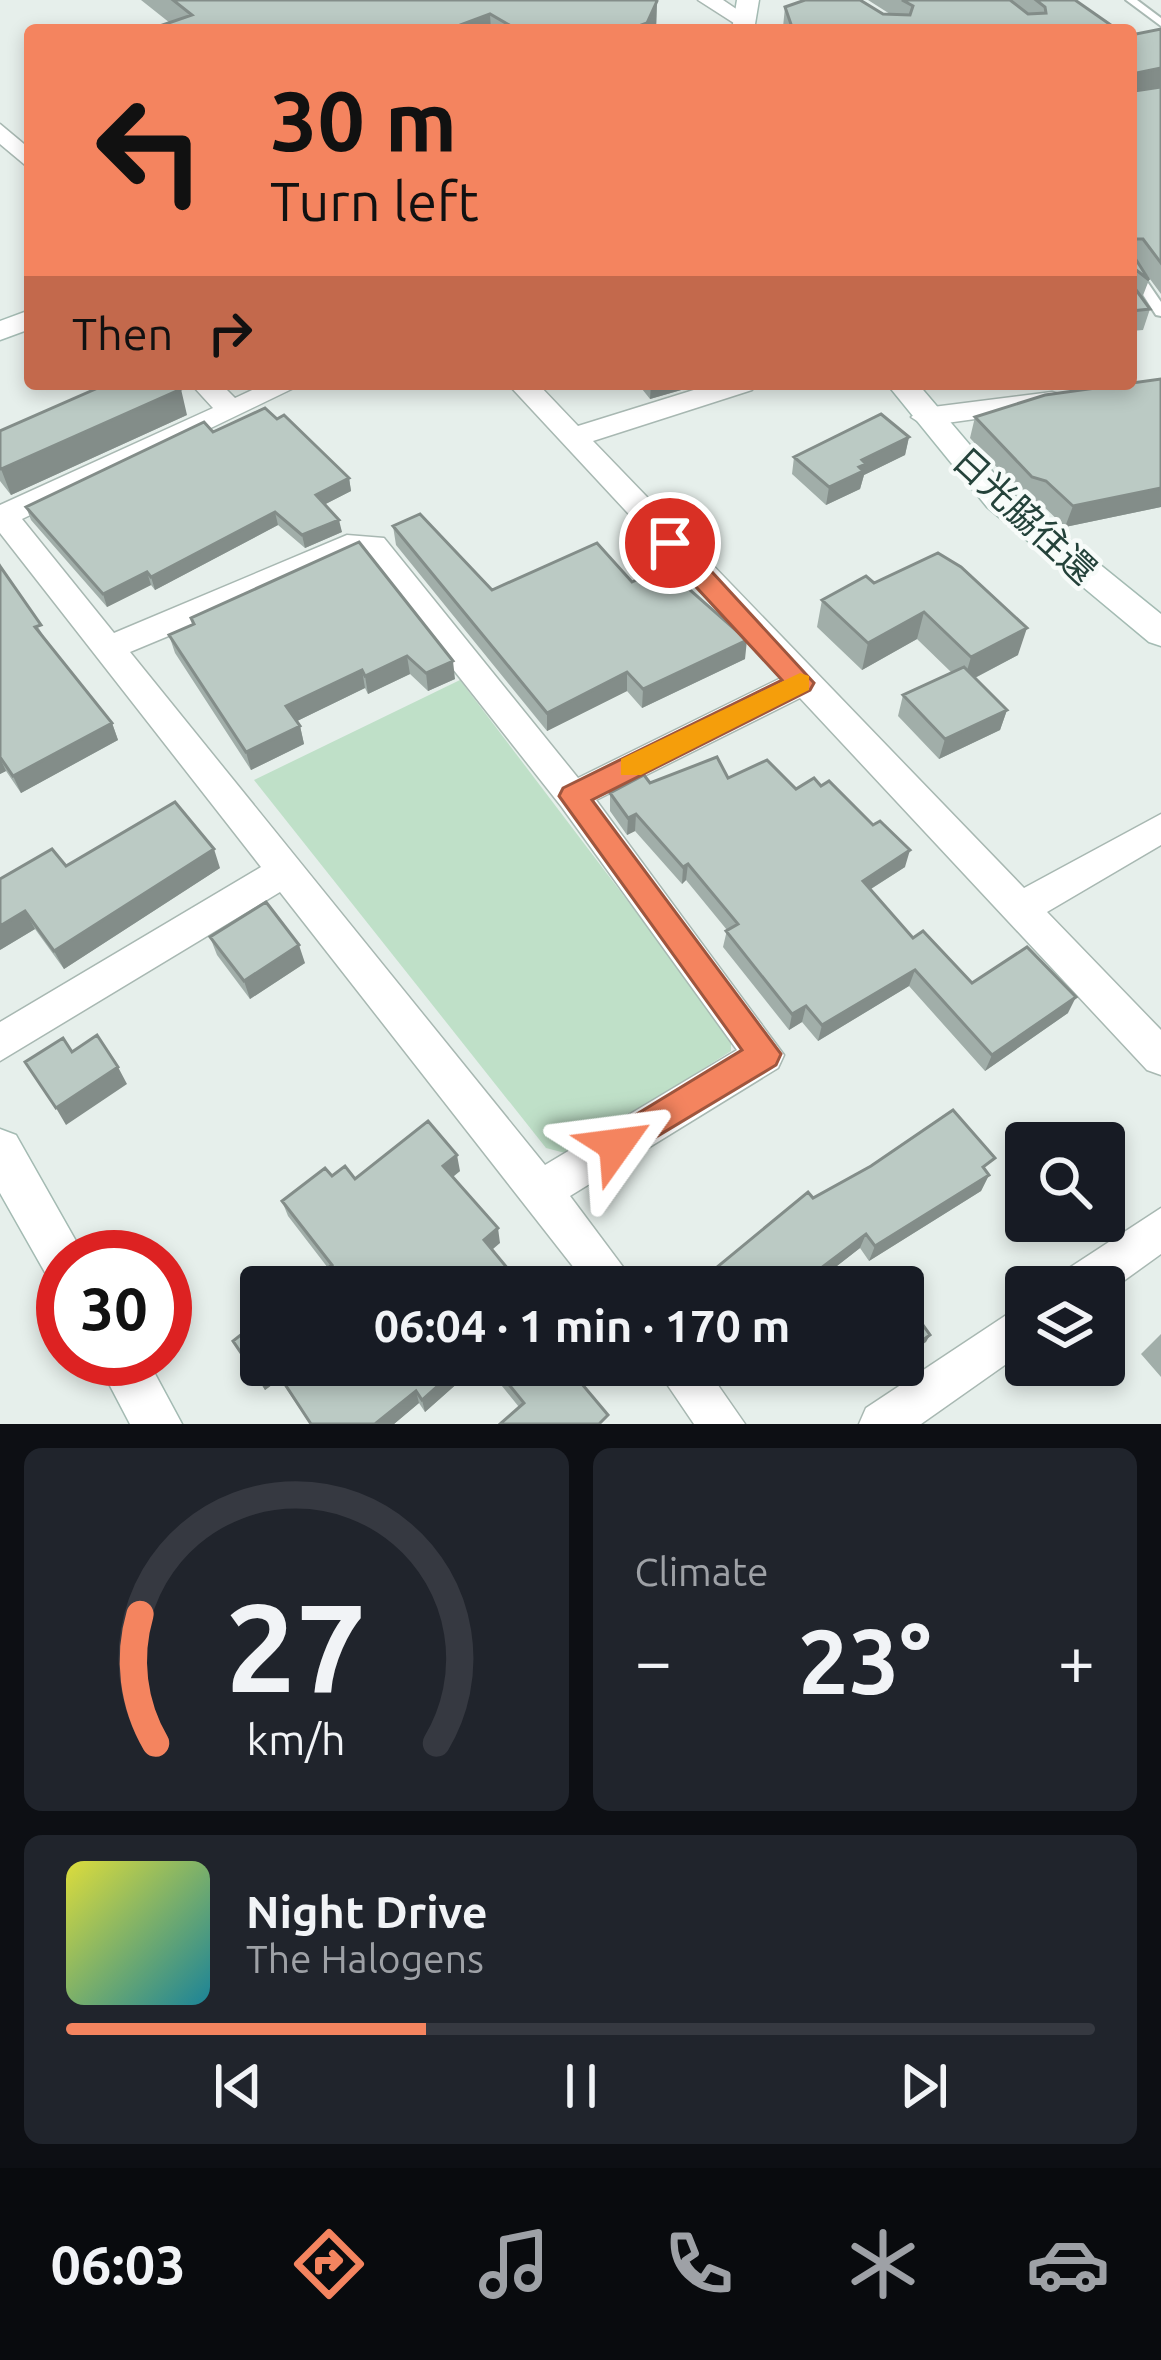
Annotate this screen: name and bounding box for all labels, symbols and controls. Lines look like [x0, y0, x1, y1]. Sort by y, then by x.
icon: left [72, 72, 228, 228]
text: 30 m [270, 73, 457, 167]
text: Turn left [270, 171, 479, 231]
icon: right [197, 300, 263, 366]
text: Then [72, 308, 173, 359]
street label: 日光脇往還 [945, 439, 1105, 591]
pin [619, 492, 721, 594]
icon: arrive [637, 510, 703, 576]
position arrow [553, 1082, 679, 1208]
map controls [1005, 1122, 1125, 1386]
button: search [1005, 1122, 1125, 1242]
speed limit sign: 30 [36, 1230, 192, 1386]
button: layers [1005, 1266, 1125, 1386]
text: 06:04 · 1 min · 170 m [374, 1300, 790, 1351]
text: Climate [635, 1550, 769, 1593]
text: 27 [226, 1576, 367, 1716]
text: 23° [798, 1610, 931, 1711]
text: − [635, 1623, 672, 1697]
text: + [1058, 1623, 1095, 1697]
text: km/h [247, 1714, 346, 1762]
text: Night Drive [246, 1886, 488, 1937]
text: The Halogens [246, 1937, 484, 1980]
icon: previous [205, 2053, 271, 2119]
icon: pause [548, 2053, 614, 2119]
icon: next [891, 2053, 957, 2119]
icon: directions [287, 2222, 371, 2306]
icon: music [472, 2222, 556, 2306]
icon: phone [657, 2222, 741, 2306]
icon: climate [841, 2222, 925, 2306]
icon: car [1026, 2222, 1110, 2306]
text: 06:03 [50, 2234, 186, 2294]

